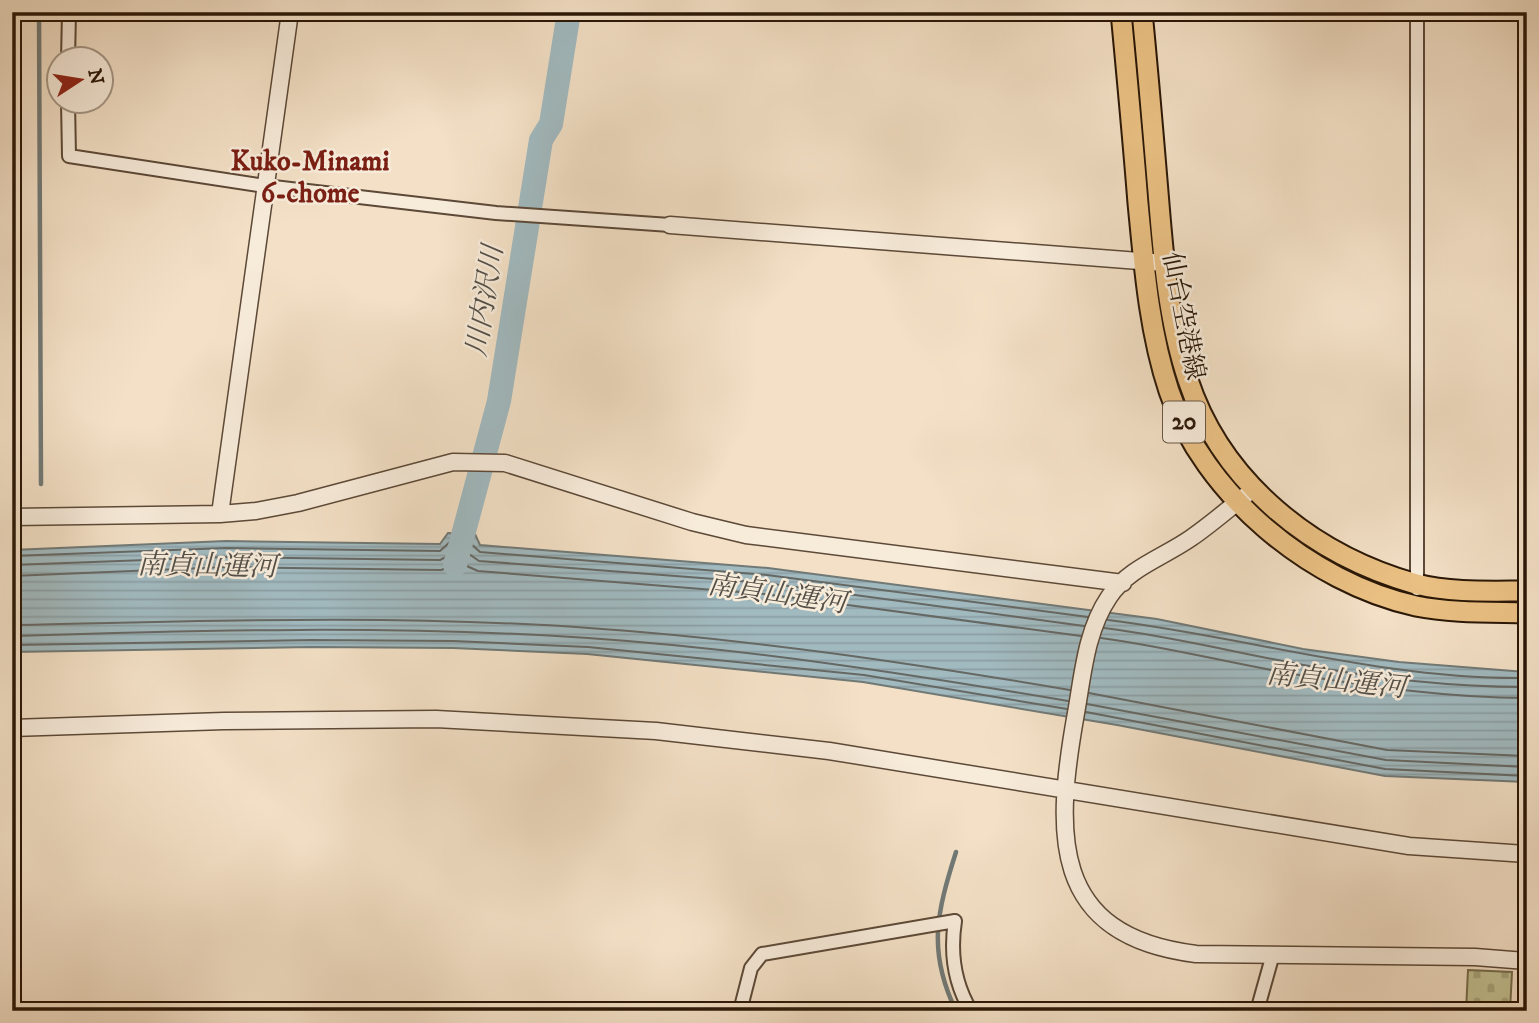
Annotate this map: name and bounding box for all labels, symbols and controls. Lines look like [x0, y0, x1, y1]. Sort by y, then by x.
north arrow [46, 46, 116, 116]
text: N [82, 67, 108, 87]
district label: Kuko-Minami 6-chome [230, 144, 390, 211]
water label: 川内沢川 [459, 240, 512, 359]
street label: 仙台空港線 [1154, 249, 1212, 383]
road number: 20 [1163, 402, 1205, 442]
water label: 南貞山運河 [137, 547, 282, 585]
water label: 南貞山運河 [705, 567, 854, 622]
water label: 南貞山運河 [1265, 656, 1412, 706]

